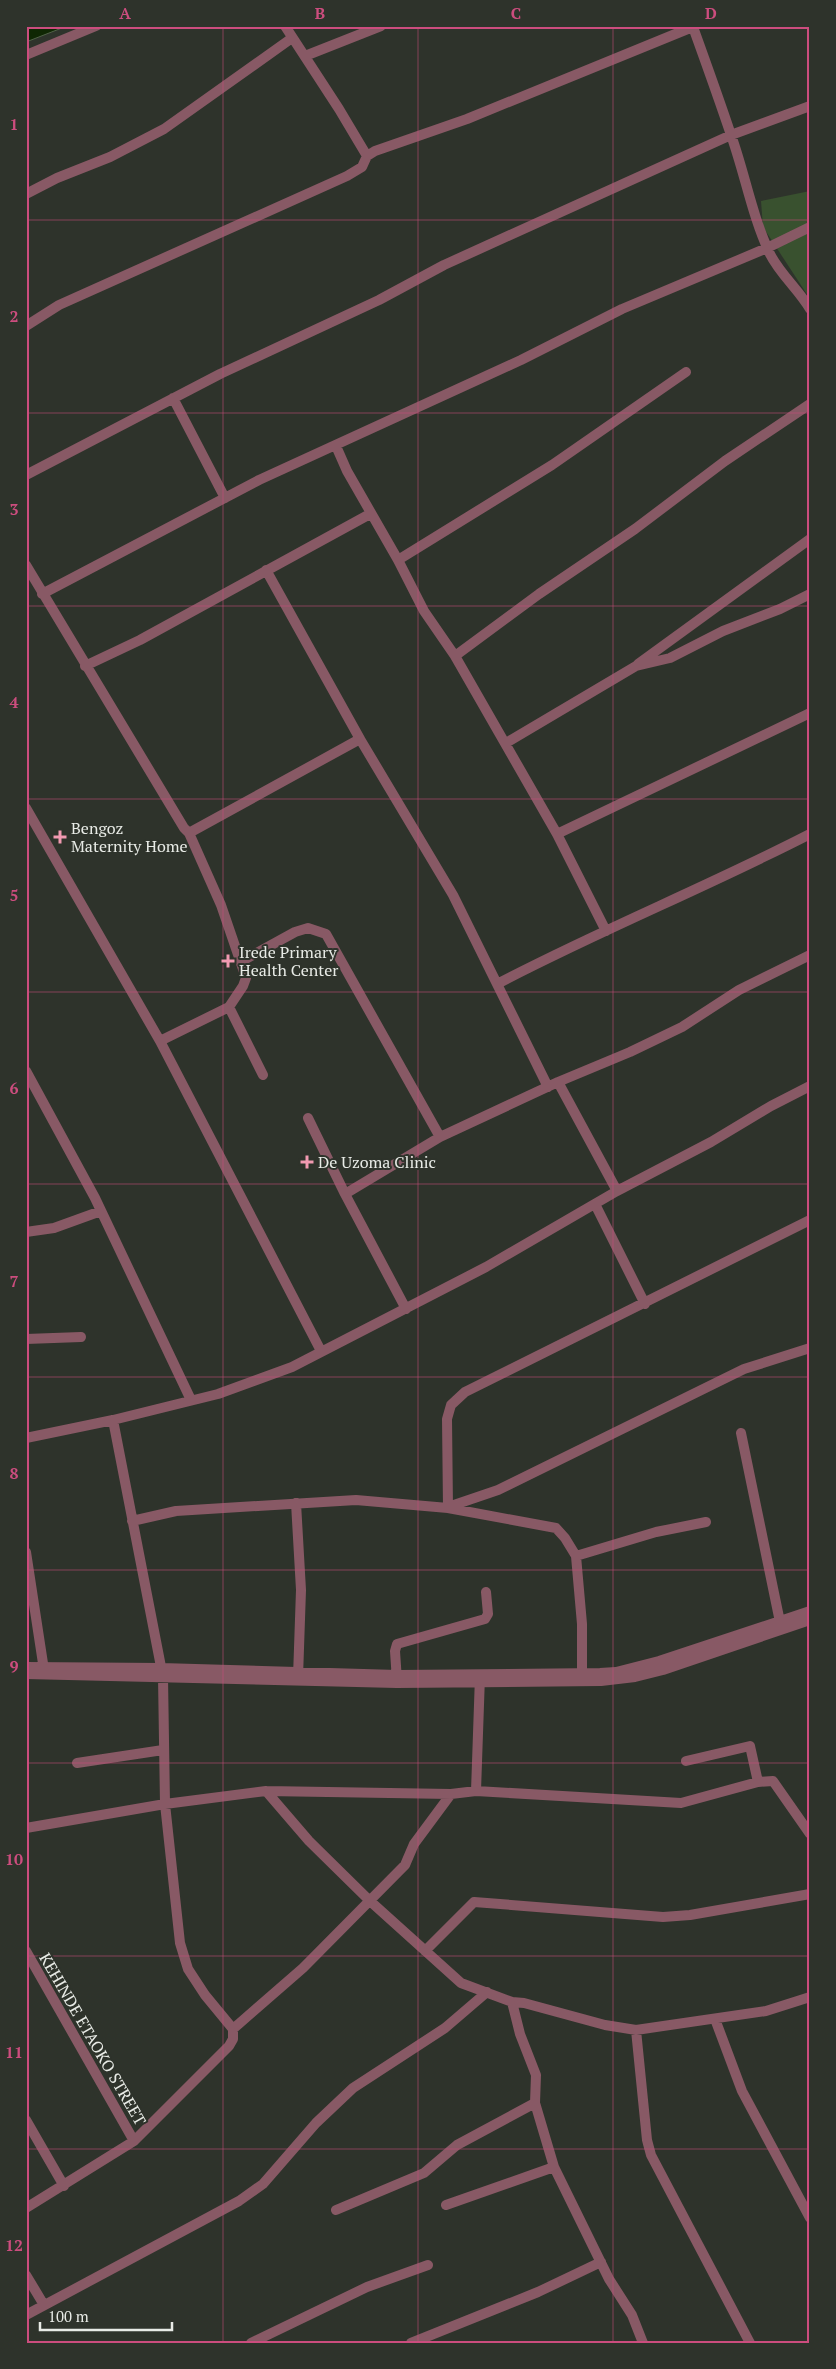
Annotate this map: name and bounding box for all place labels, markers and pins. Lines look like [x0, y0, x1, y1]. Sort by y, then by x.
place label: Bengoz Maternity Home [71, 817, 188, 857]
marker: Bengoz Maternity Home [53, 830, 67, 844]
place label: Irede Primary Health Center [239, 941, 339, 981]
marker: Irede Primary Health Center [221, 954, 235, 968]
place label: De Uzoma Clinic [318, 1151, 436, 1173]
marker: De Uzoma Clinic [300, 1155, 314, 1169]

